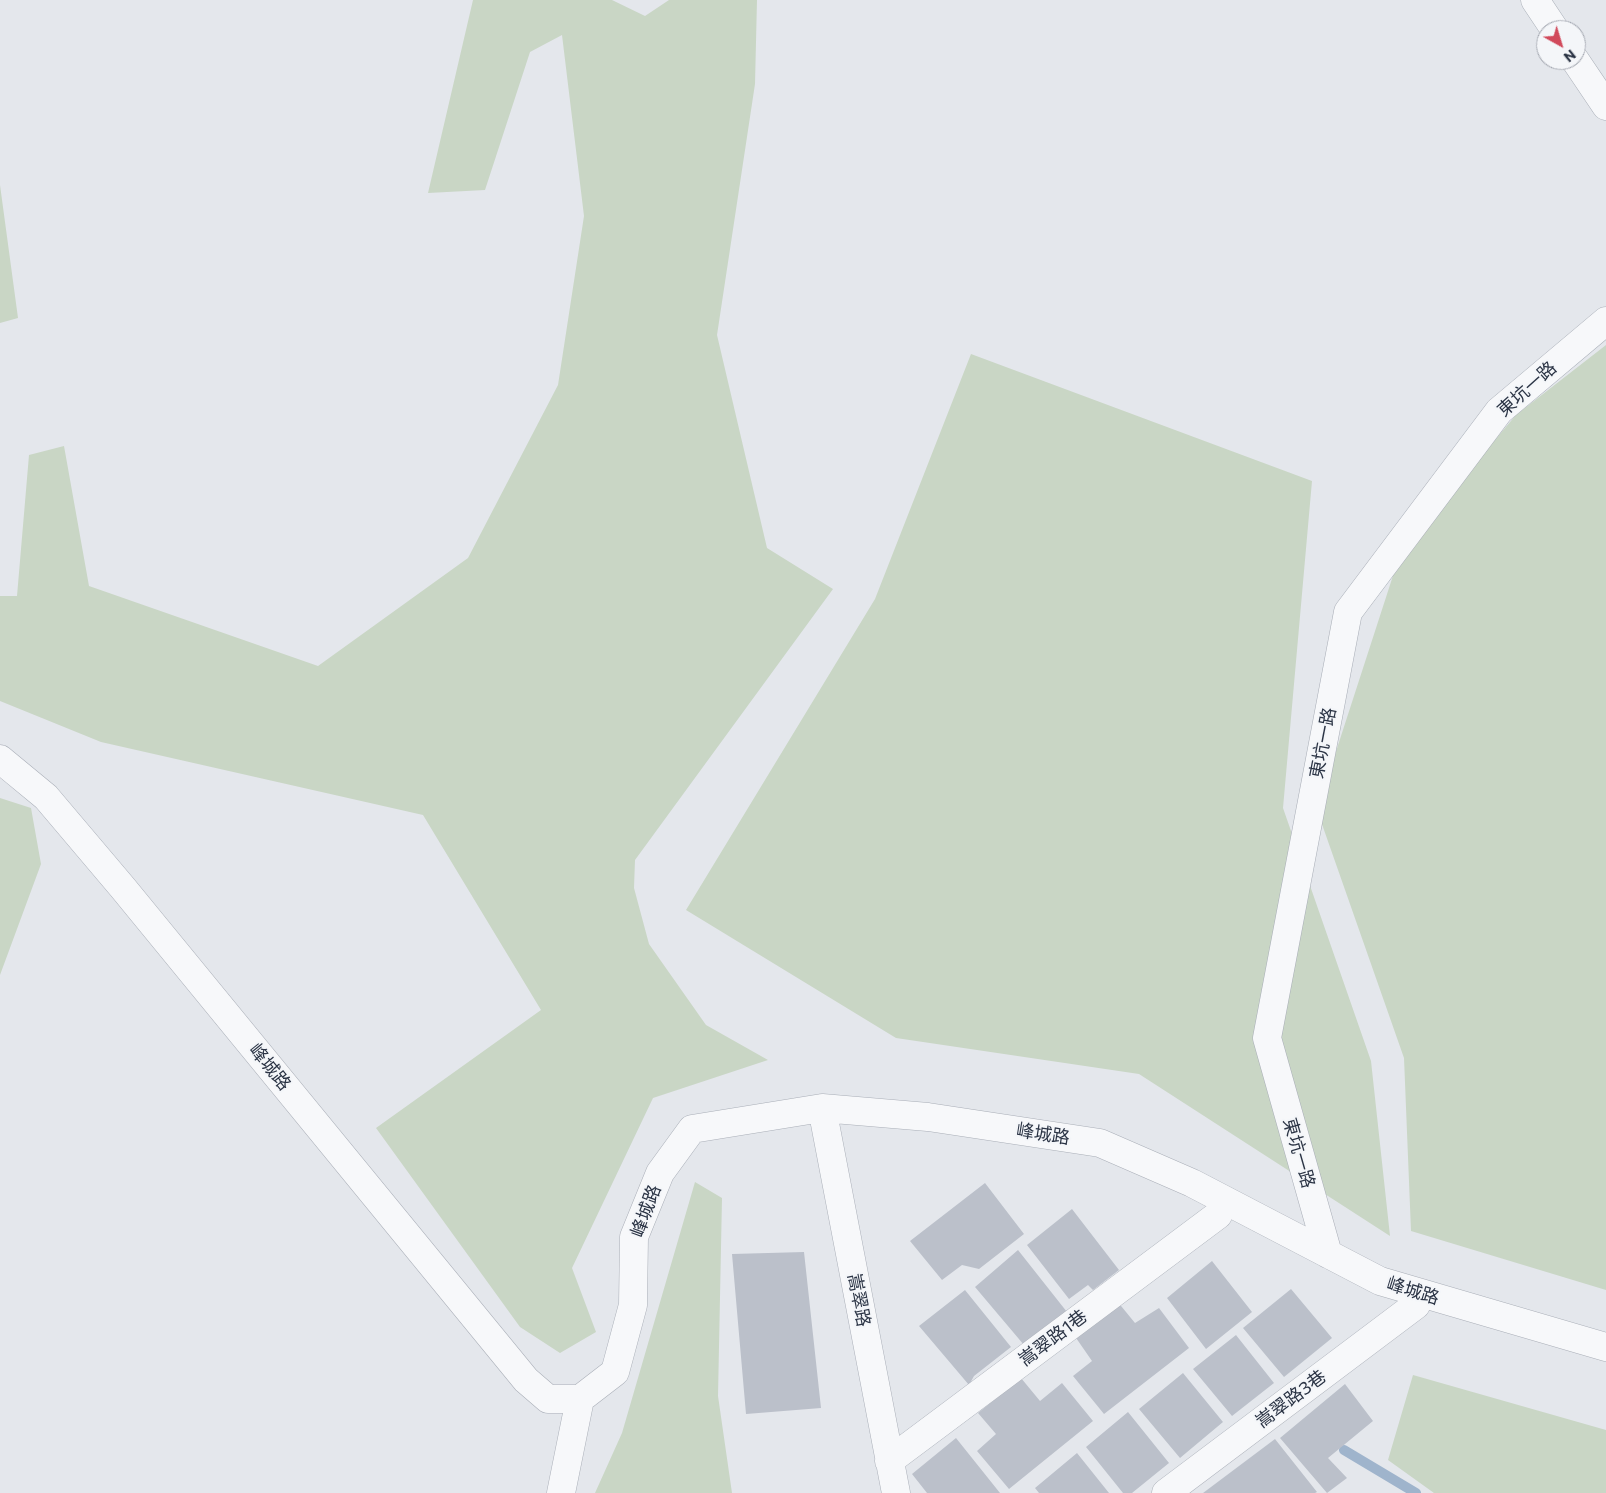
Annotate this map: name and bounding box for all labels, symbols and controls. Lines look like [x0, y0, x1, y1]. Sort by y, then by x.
north arrow [1536, 20, 1586, 70]
text: N [1561, 46, 1580, 66]
street label: 東坑一路 [1493, 357, 1561, 421]
street label: 東坑一路 [1306, 706, 1340, 780]
street label: 峰城路 [245, 1039, 295, 1095]
street label: 東坑一路 [1279, 1115, 1319, 1191]
street label: 峰城路 [1015, 1119, 1071, 1149]
street label: 峰城路 [627, 1182, 665, 1240]
street label: 嵩翠路 [843, 1271, 875, 1329]
street label: 峰城路 [1384, 1273, 1442, 1309]
street label: 嵩翠路1巷 [1015, 1305, 1091, 1371]
street label: 嵩翠路3巷 [1252, 1366, 1330, 1432]

